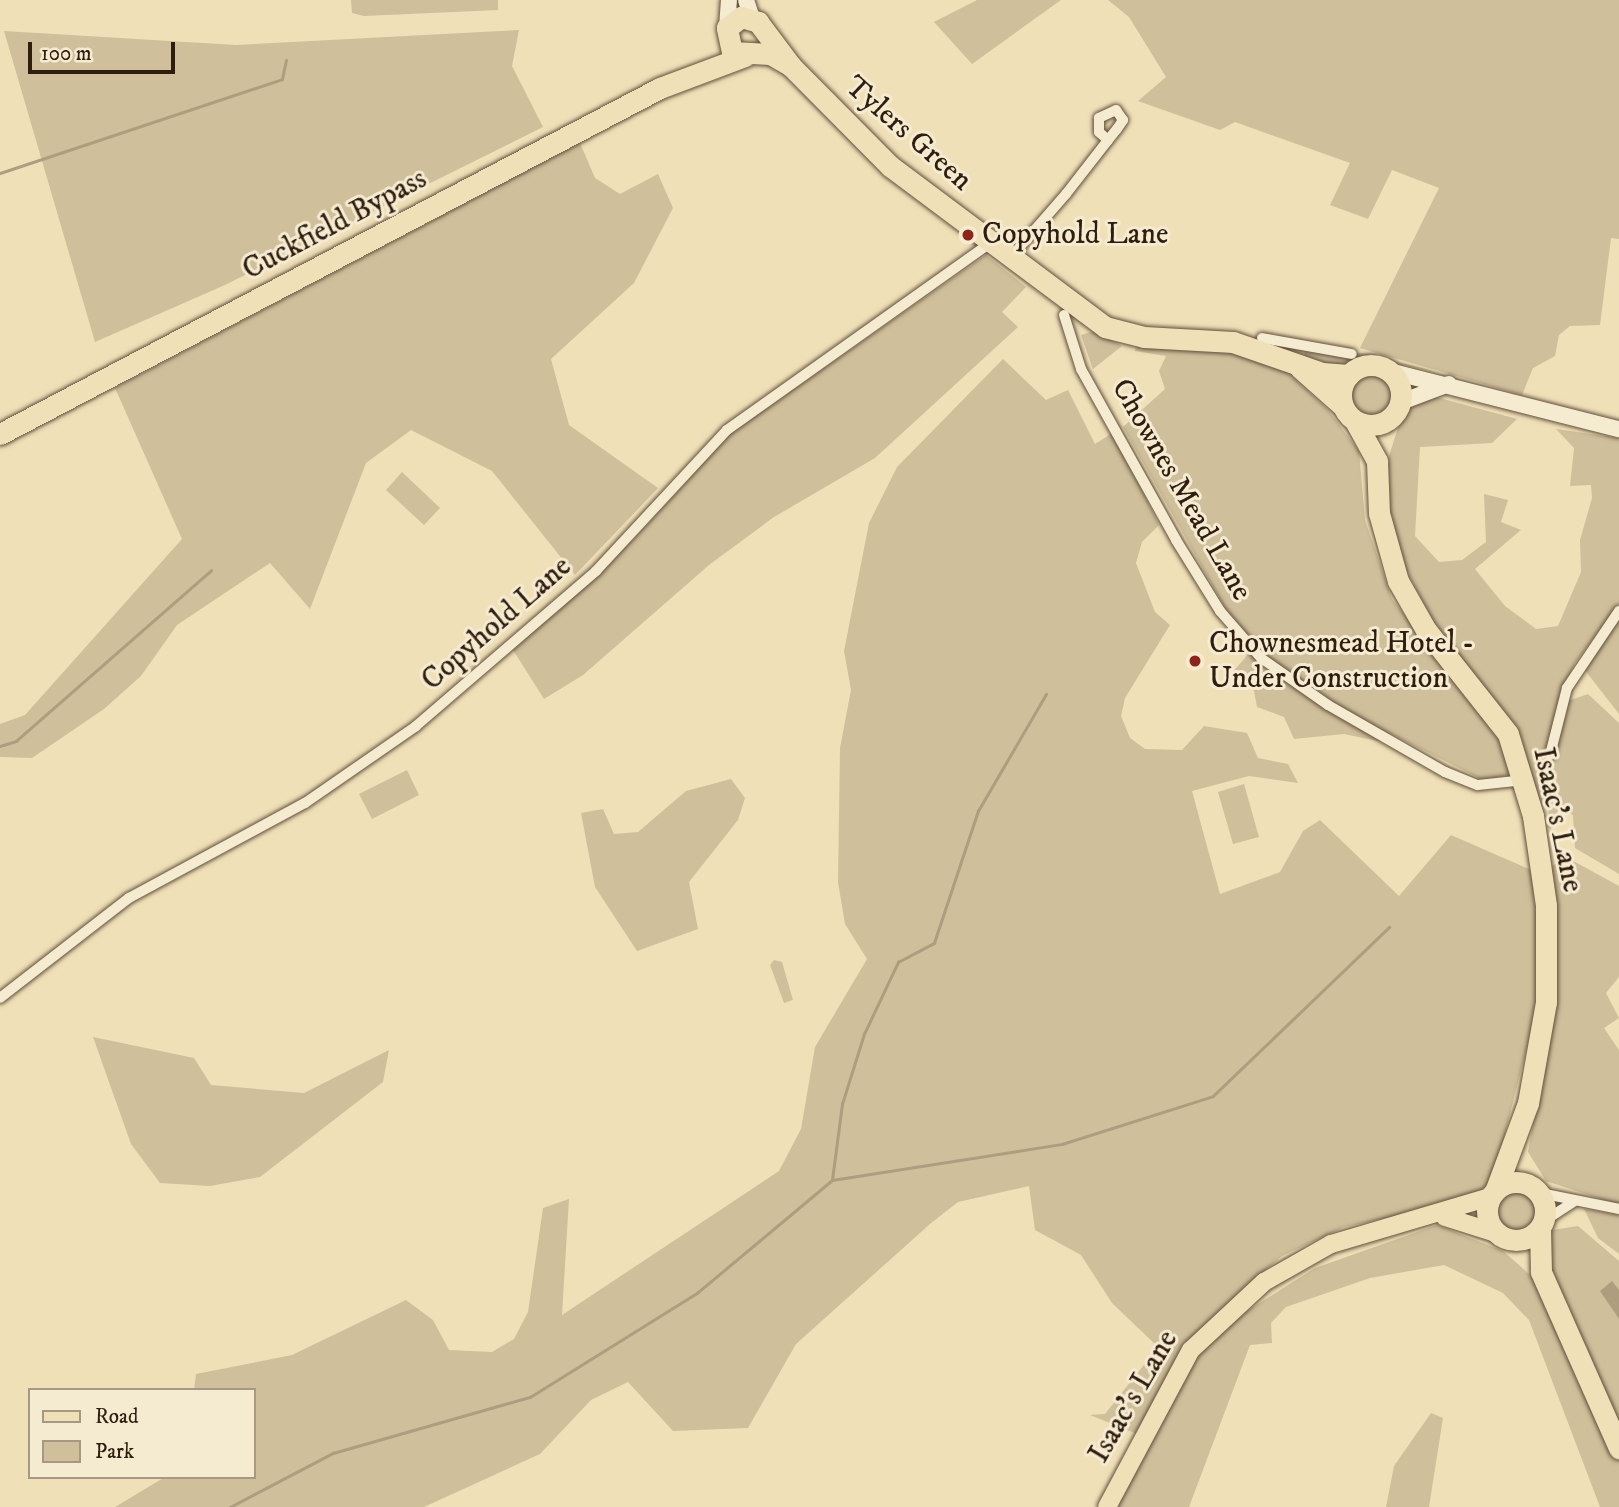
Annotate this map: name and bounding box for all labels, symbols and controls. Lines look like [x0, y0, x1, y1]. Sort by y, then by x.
scale bar [32, 28, 178, 72]
text: 100 m [41, 41, 92, 67]
street label: Tylers Green [837, 69, 979, 199]
street label: Cuckfield Bypass [237, 161, 433, 289]
place label: Copyhold Lane [982, 217, 1168, 253]
marker: Copyhold Lane [960, 227, 976, 243]
street label: Chownes Mead Lane [1103, 373, 1259, 607]
street label: Copyhold Lane [415, 549, 579, 699]
place label: Chownesmead Hotel - Under Construction [1209, 626, 1474, 696]
marker: Chownesmead Hotel - Under Construction [1187, 653, 1203, 669]
street label: Isaac's Lane [1524, 744, 1590, 896]
street label: Isaac's Lane [1082, 1324, 1186, 1470]
legend [28, 1388, 256, 1479]
text: Road [95, 1404, 139, 1430]
text: Park [95, 1439, 134, 1465]

